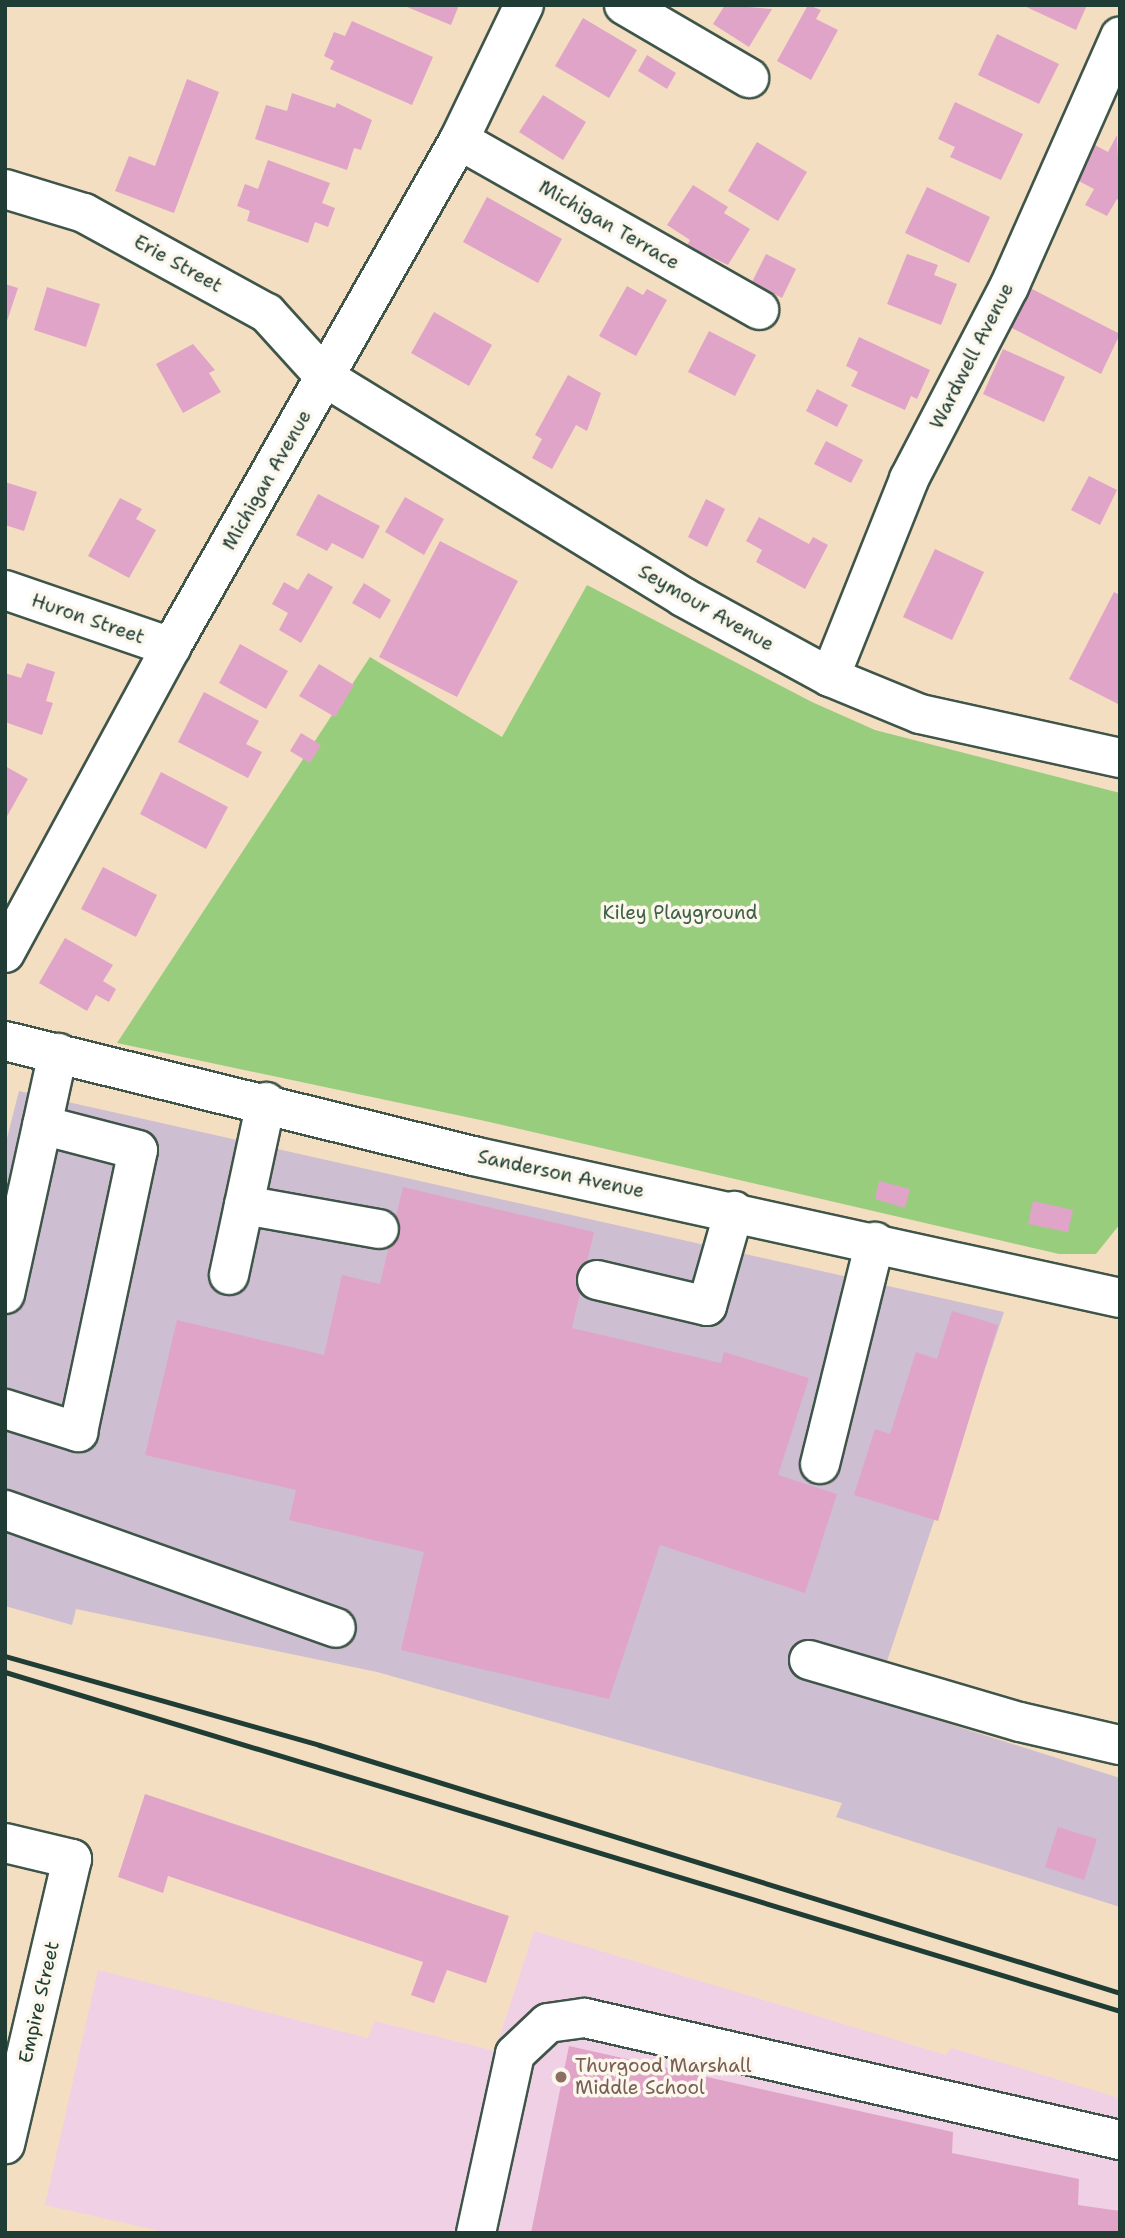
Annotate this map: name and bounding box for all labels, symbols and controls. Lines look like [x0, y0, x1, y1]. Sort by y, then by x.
street label: Michigan Terrace [535, 176, 683, 274]
street label: Erie Street [130, 230, 226, 298]
street label: Wardwell Avenue [925, 279, 1019, 433]
street label: Michigan Avenue [218, 406, 316, 554]
street label: Seymour Avenue [634, 560, 778, 656]
street label: Huron Street [28, 589, 148, 649]
park label: Kiley Playground [602, 902, 758, 924]
street label: Sanderson Avenue [476, 1145, 646, 1203]
street label: Empire Street [14, 1939, 64, 2065]
place label: Thurgood Marshall Middle School [575, 2055, 751, 2099]
marker: Thurgood Marshall Middle School [553, 2069, 569, 2085]

